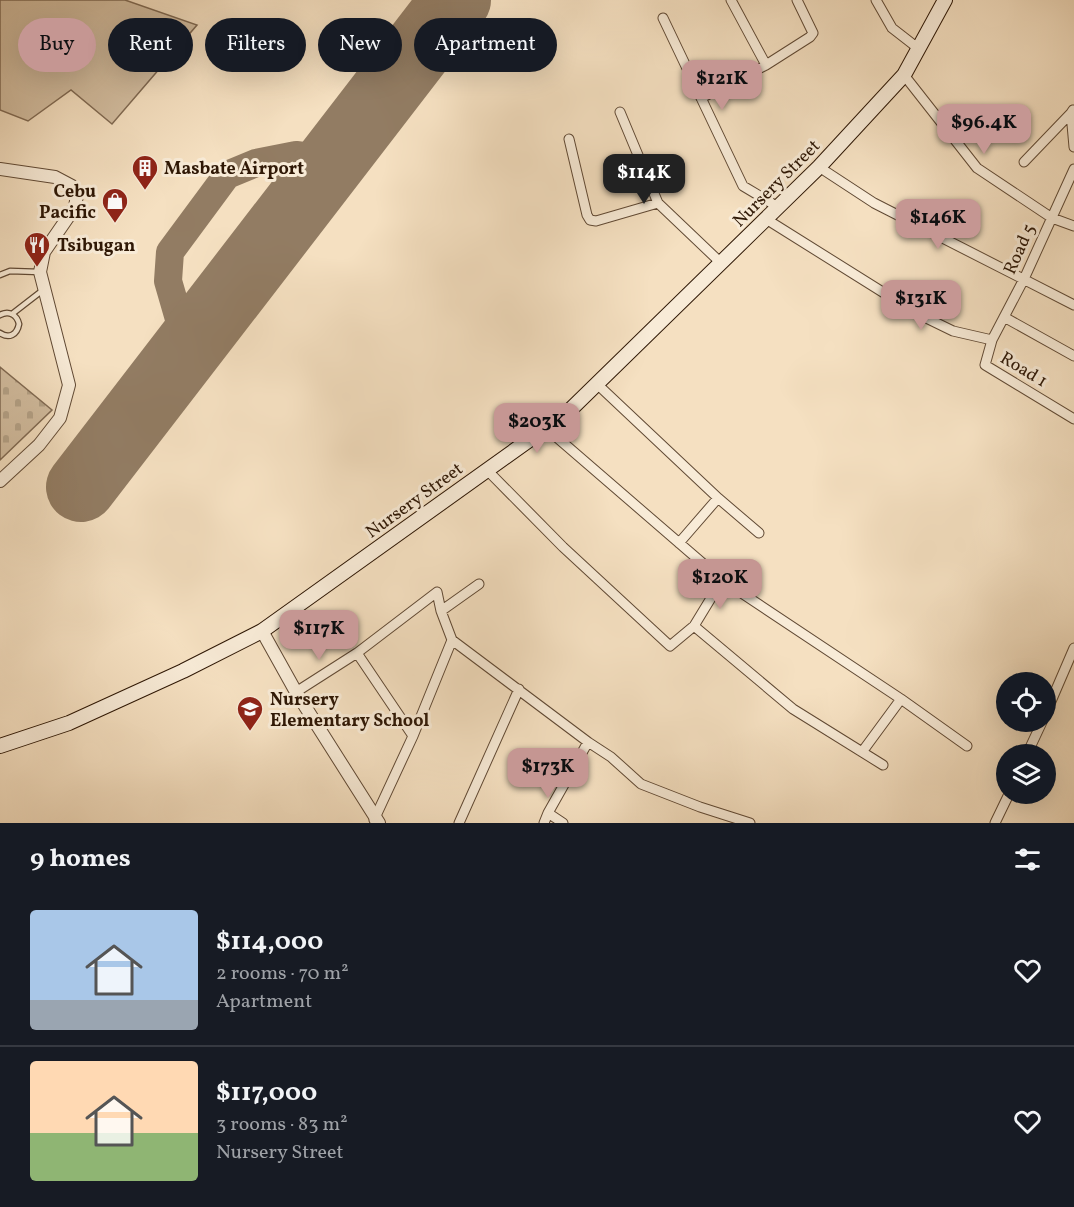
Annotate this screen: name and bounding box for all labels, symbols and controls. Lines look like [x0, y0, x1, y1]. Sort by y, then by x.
chip: Buy [18, 18, 96, 72]
chip: Rent [108, 18, 193, 72]
chip: Filters [205, 18, 306, 72]
chip: New [318, 18, 402, 72]
chip: Apartment [414, 18, 557, 72]
pin: $121K [680, 60, 764, 111]
text: $121K [696, 65, 748, 93]
pin: $96.4K [935, 104, 1033, 155]
text: $96.4K [951, 109, 1017, 137]
street label: Nursery Street [728, 135, 826, 233]
building icon: Masbate Airport [130, 153, 160, 191]
pin: $114K [602, 154, 686, 205]
place label: Masbate Airport [164, 157, 304, 182]
text: $114K [617, 159, 671, 187]
place label: Cebu Pacific [39, 180, 96, 226]
shop icon: Cebu Pacific [100, 186, 130, 224]
pin: $146K [896, 199, 980, 250]
text: $146K [910, 204, 966, 232]
street label: Road 5 [998, 220, 1043, 279]
restaurant icon: Tsibugan [22, 230, 52, 268]
place label: Tsibugan [57, 234, 136, 259]
pin: $131K [879, 280, 963, 331]
text: $131K [895, 285, 947, 313]
street label: Road 1 [995, 346, 1052, 394]
pin: $203K [495, 403, 579, 454]
text: $203K [508, 408, 566, 436]
street label: Nursery Street [361, 457, 469, 545]
pin: $120K [678, 559, 762, 610]
text: $120K [692, 564, 748, 592]
pin: $117K [277, 610, 361, 661]
text: $117K [293, 615, 345, 643]
map controls [996, 672, 1056, 804]
button: locate [996, 672, 1056, 732]
place label: Nursery Elementary School [270, 688, 430, 734]
school or university icon: Nursery Elementary School [235, 694, 265, 732]
button: layers [996, 744, 1056, 804]
pin: $173K [506, 748, 590, 799]
text: $173K [521, 753, 575, 781]
text: 9 homes [30, 841, 131, 877]
icon: filters [1011, 843, 1044, 876]
text: $114,000 [216, 924, 323, 960]
icon: home [78, 934, 150, 1006]
icon: heart [1011, 954, 1044, 987]
text: 2 rooms · 70 m² [216, 960, 349, 988]
text: Apartment [216, 988, 312, 1016]
text: $117,000 [216, 1075, 317, 1111]
icon: home [78, 1085, 150, 1157]
icon: heart [1011, 1105, 1044, 1138]
text: 3 rooms · 83 m² [216, 1111, 348, 1139]
text: Nursery Street [216, 1139, 344, 1167]

